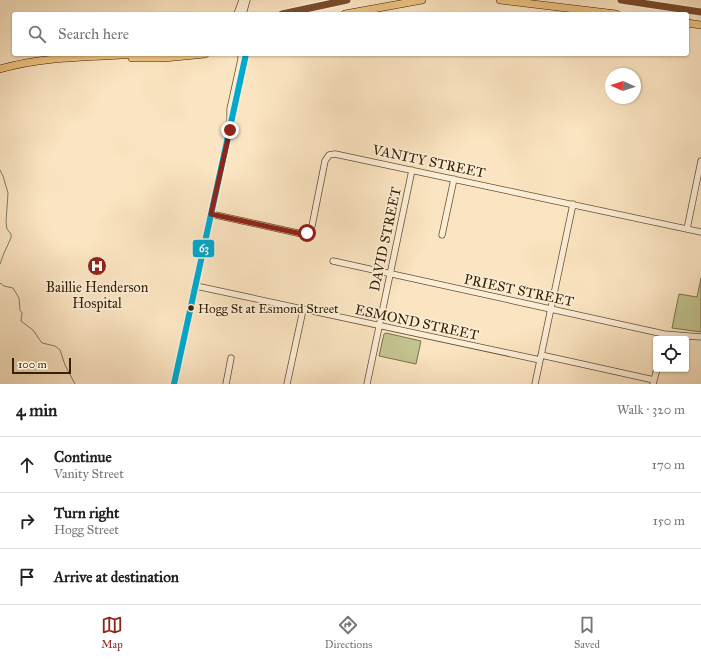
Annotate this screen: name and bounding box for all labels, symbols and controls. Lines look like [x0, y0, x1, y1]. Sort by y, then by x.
search box [12, 12, 689, 56]
icon: search [26, 23, 48, 45]
text: Search here [58, 25, 129, 43]
north arrow [605, 68, 641, 104]
route end [221, 121, 239, 139]
street label: VANITY STREET [370, 141, 487, 182]
street label: DAVID STREET [366, 185, 405, 293]
route start [298, 224, 316, 242]
line badge: 63 [192, 239, 215, 258]
text: 63 [199, 242, 209, 256]
hospital icon: Baillie Henderson Hospital [86, 255, 108, 277]
street label: PRIEST STREET [462, 271, 576, 310]
place label: Baillie Henderson Hospital [46, 279, 149, 312]
place label: Hogg St at Esmond Street [198, 301, 339, 317]
street label: ESMOND STREET [354, 301, 481, 344]
marker: Hogg St at Esmond Street [186, 303, 196, 313]
map controls [653, 336, 689, 372]
button: locate [653, 336, 689, 372]
scale bar [12, 356, 71, 375]
text: 100 m [18, 358, 47, 371]
text: 4 min [16, 400, 57, 421]
text: Walk · 320 m [617, 402, 685, 418]
text: Continue [54, 448, 112, 466]
icon: ahead [16, 454, 38, 476]
text: 170 m [652, 457, 685, 473]
text: Vanity Street [54, 466, 124, 482]
text: Turn right [54, 504, 119, 522]
icon: right [16, 510, 38, 532]
text: 150 m [653, 513, 685, 529]
text: Hogg Street [54, 522, 119, 538]
icon: arrive [16, 566, 38, 588]
text: Arrive at destination [54, 568, 179, 586]
tab: Map [101, 614, 123, 651]
tab: Directions [325, 614, 372, 651]
tab: Saved [574, 614, 600, 651]

